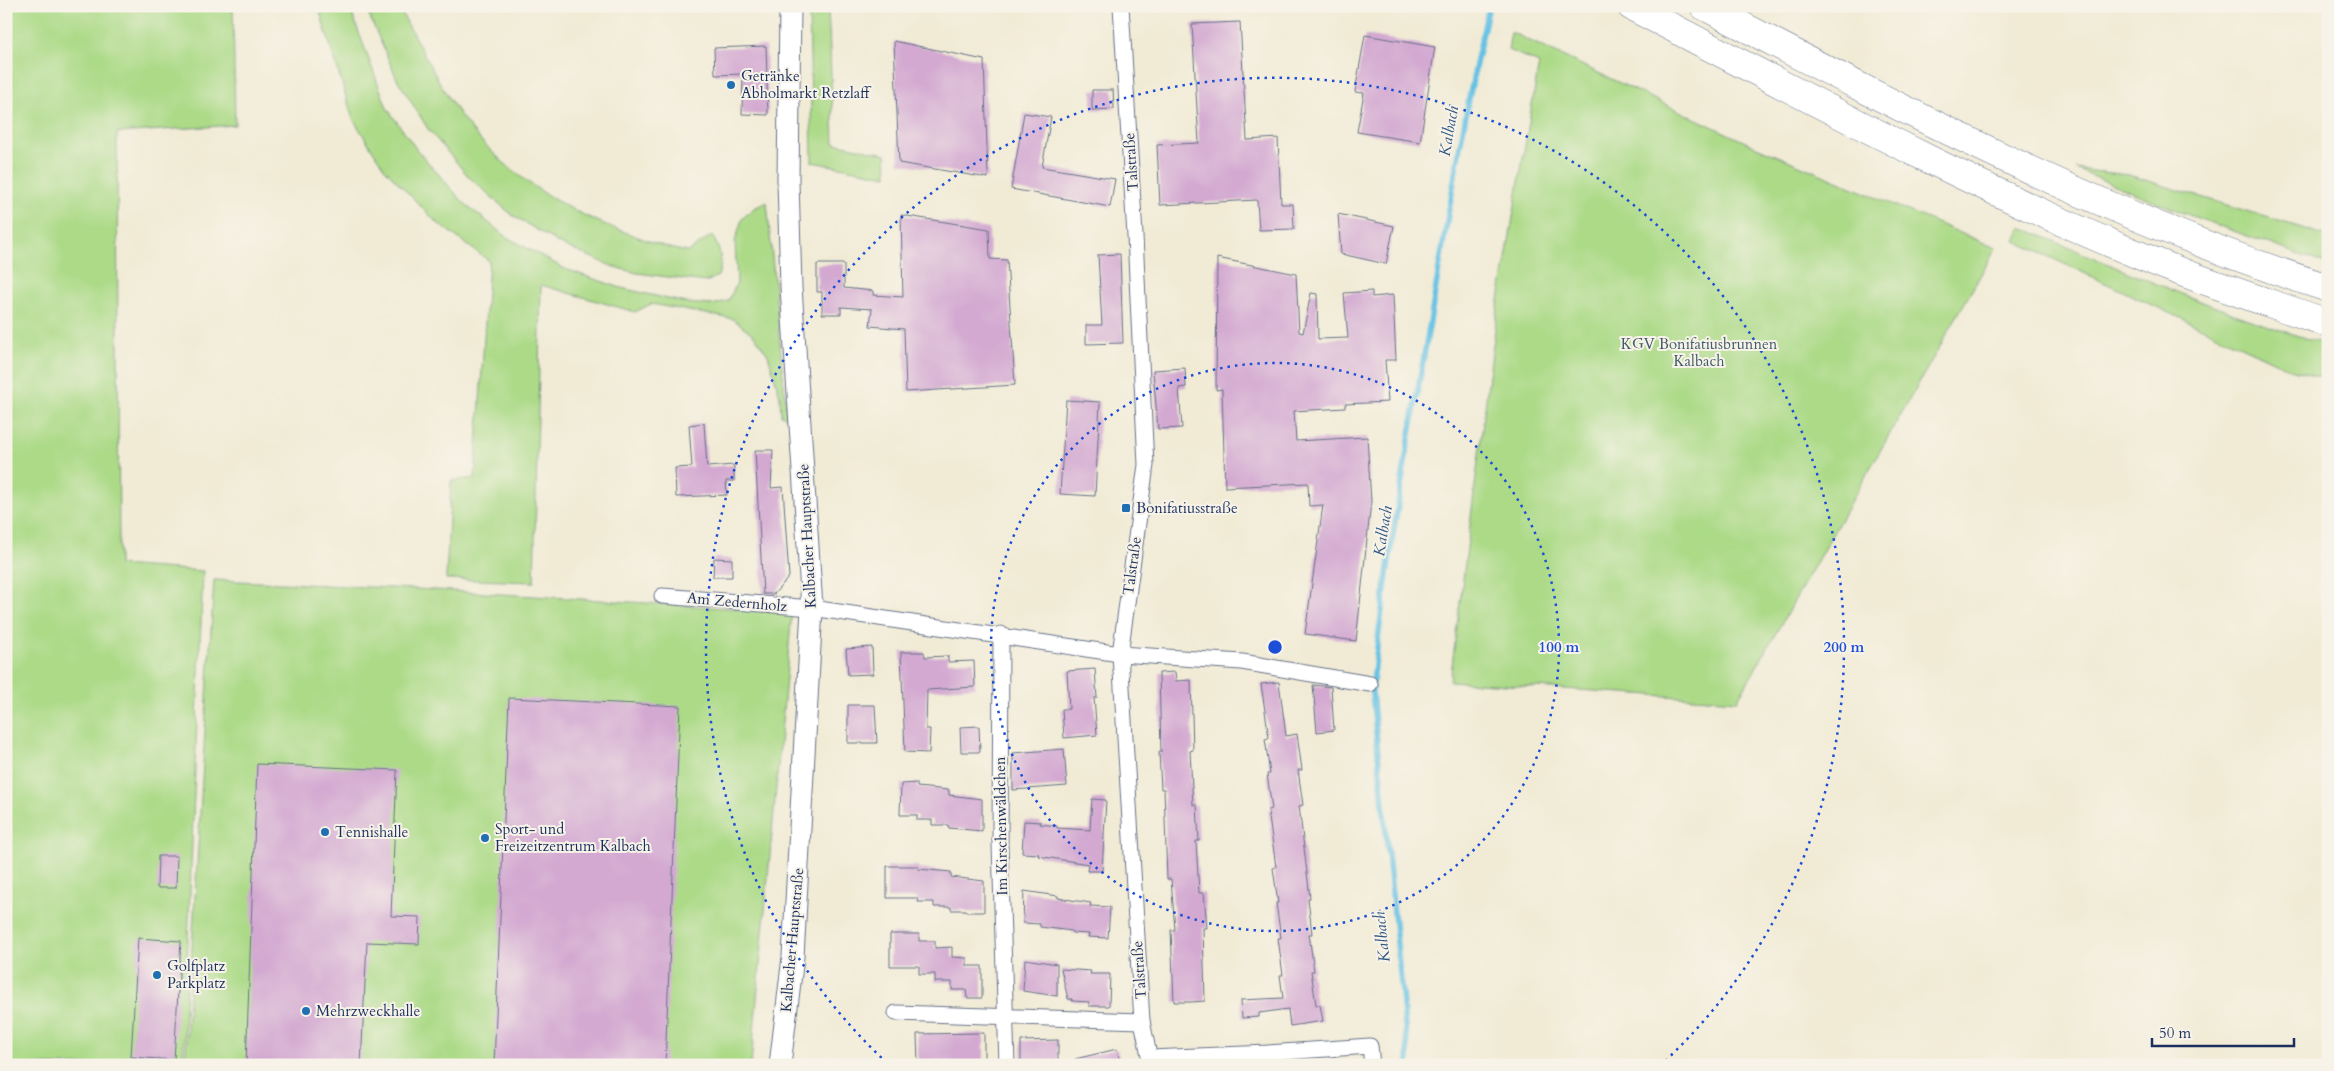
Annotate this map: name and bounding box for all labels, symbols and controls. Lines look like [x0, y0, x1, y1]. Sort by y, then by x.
place label: Getränke Abholmarkt Retzlaff [741, 66, 872, 103]
marker: Getränke Abholmarkt Retzlaff [725, 79, 737, 91]
water label: Kalbach [1434, 104, 1464, 158]
street label: Talstraße [1119, 132, 1143, 192]
park label: KGV Bonifatiusbrunnen Kalbach [1621, 334, 1778, 371]
street label: Kalbacher Hauptstraße [793, 463, 821, 609]
place label: Bonifatiusstraße [1136, 498, 1238, 518]
marker: Bonifatiusstraße [1120, 502, 1132, 514]
water label: Kalbach [1368, 504, 1398, 558]
street label: Talstraße [1118, 535, 1146, 596]
street label: Am Zedernholz [686, 588, 788, 616]
text: 100 m [1539, 637, 1580, 657]
text: 200 m [1824, 637, 1865, 657]
centre of rings [1266, 638, 1284, 656]
street label: Im Kirschenwäldchen [990, 756, 1012, 896]
place label: Sport- und Freizeitzentrum Kalbach [495, 819, 652, 856]
place label: Tennishalle [335, 822, 408, 842]
marker: Tennishalle [319, 826, 331, 838]
marker: Sport- und Freizeitzentrum Kalbach [479, 832, 491, 844]
street label: Kalbacher Hauptstraße [776, 867, 808, 1013]
water label: Kalbach [1368, 910, 1396, 963]
street label: Talstraße [1127, 940, 1151, 1000]
place label: Golfplatz Parkplatz [167, 956, 226, 993]
marker: Golfplatz Parkplatz [151, 969, 163, 981]
place label: Mehrzweckhalle [316, 1001, 420, 1021]
marker: Mehrzweckhalle [300, 1005, 312, 1017]
scale bar [2152, 1016, 2294, 1048]
text: 50 m [2159, 1023, 2191, 1043]

